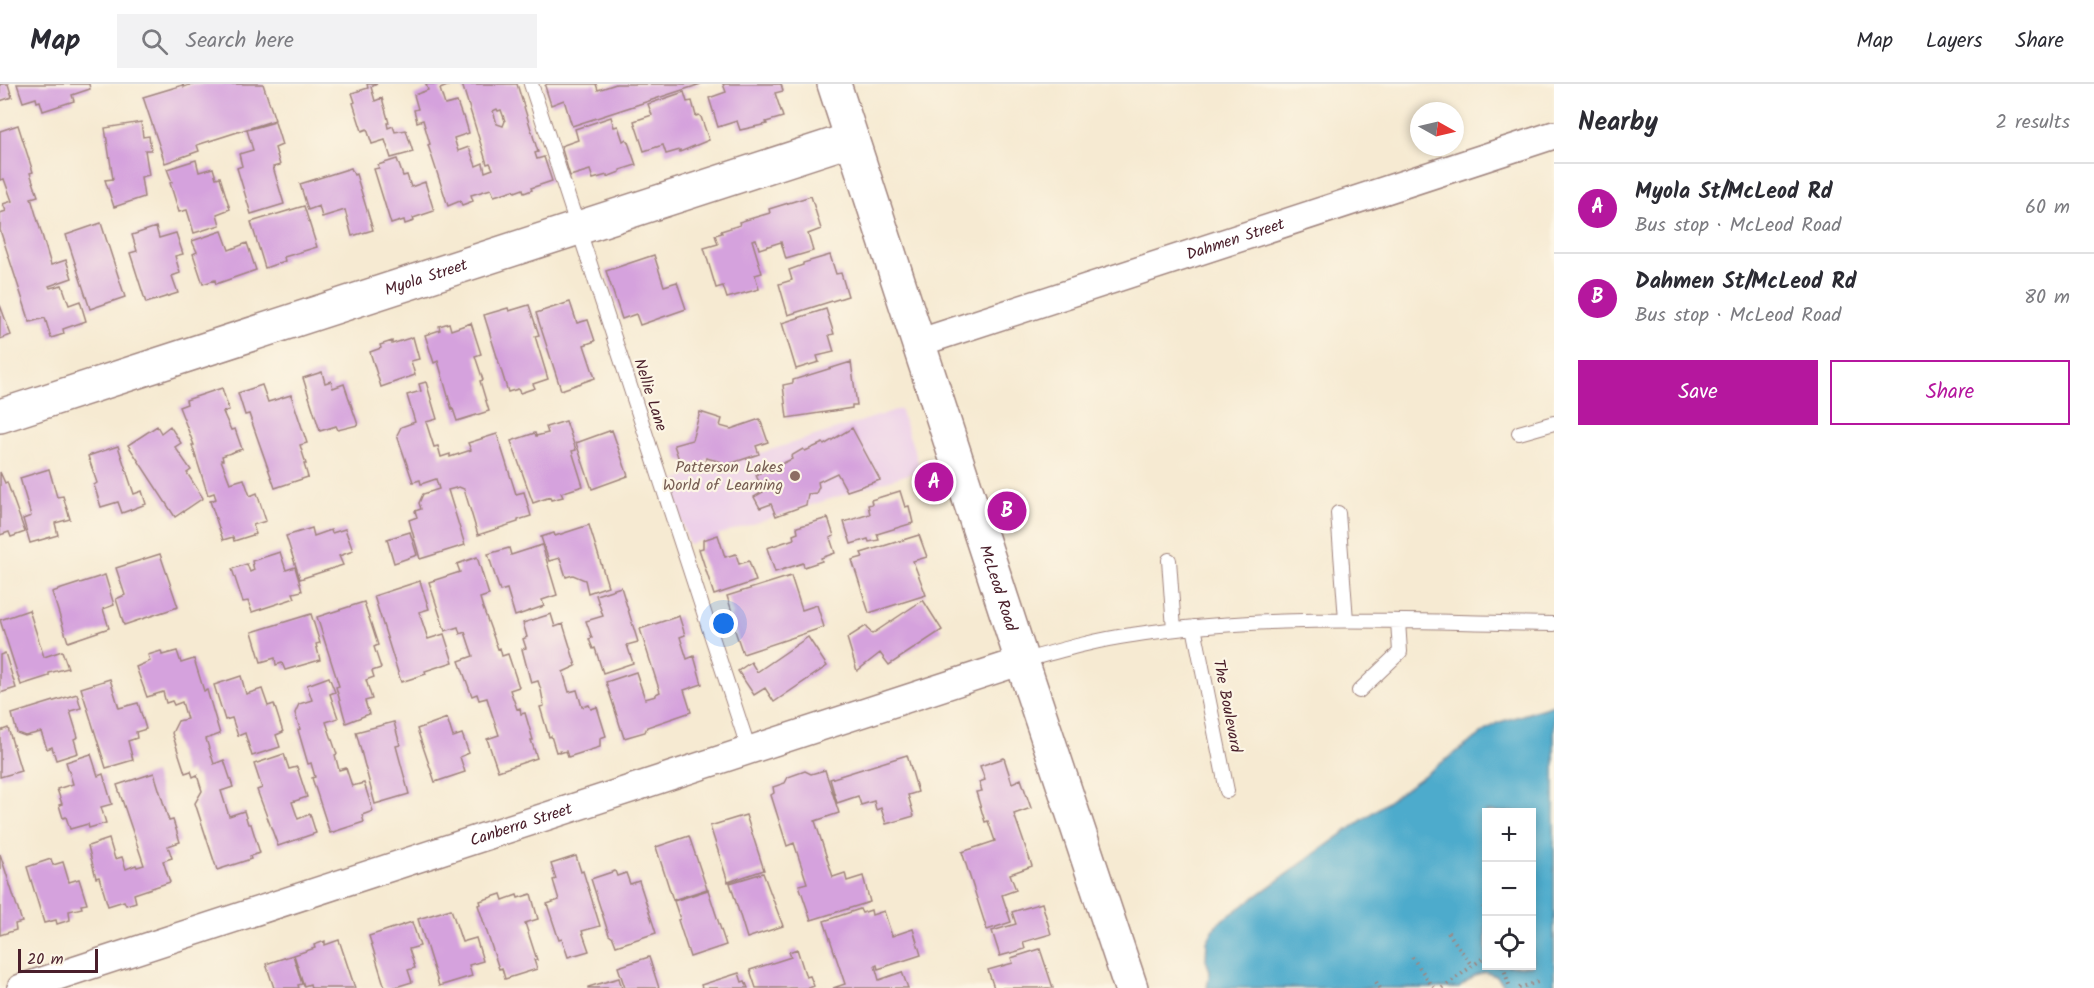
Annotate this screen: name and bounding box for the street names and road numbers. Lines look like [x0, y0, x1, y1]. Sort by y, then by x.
street label: Dahmen Street [1183, 211, 1289, 267]
street label: Myola Street [381, 252, 471, 303]
street label: Nellie Lane [626, 355, 674, 435]
street label: McLeod Road [972, 542, 1024, 635]
street label: The Boulevard [1206, 657, 1248, 756]
street label: Canberra Street [467, 796, 576, 853]

